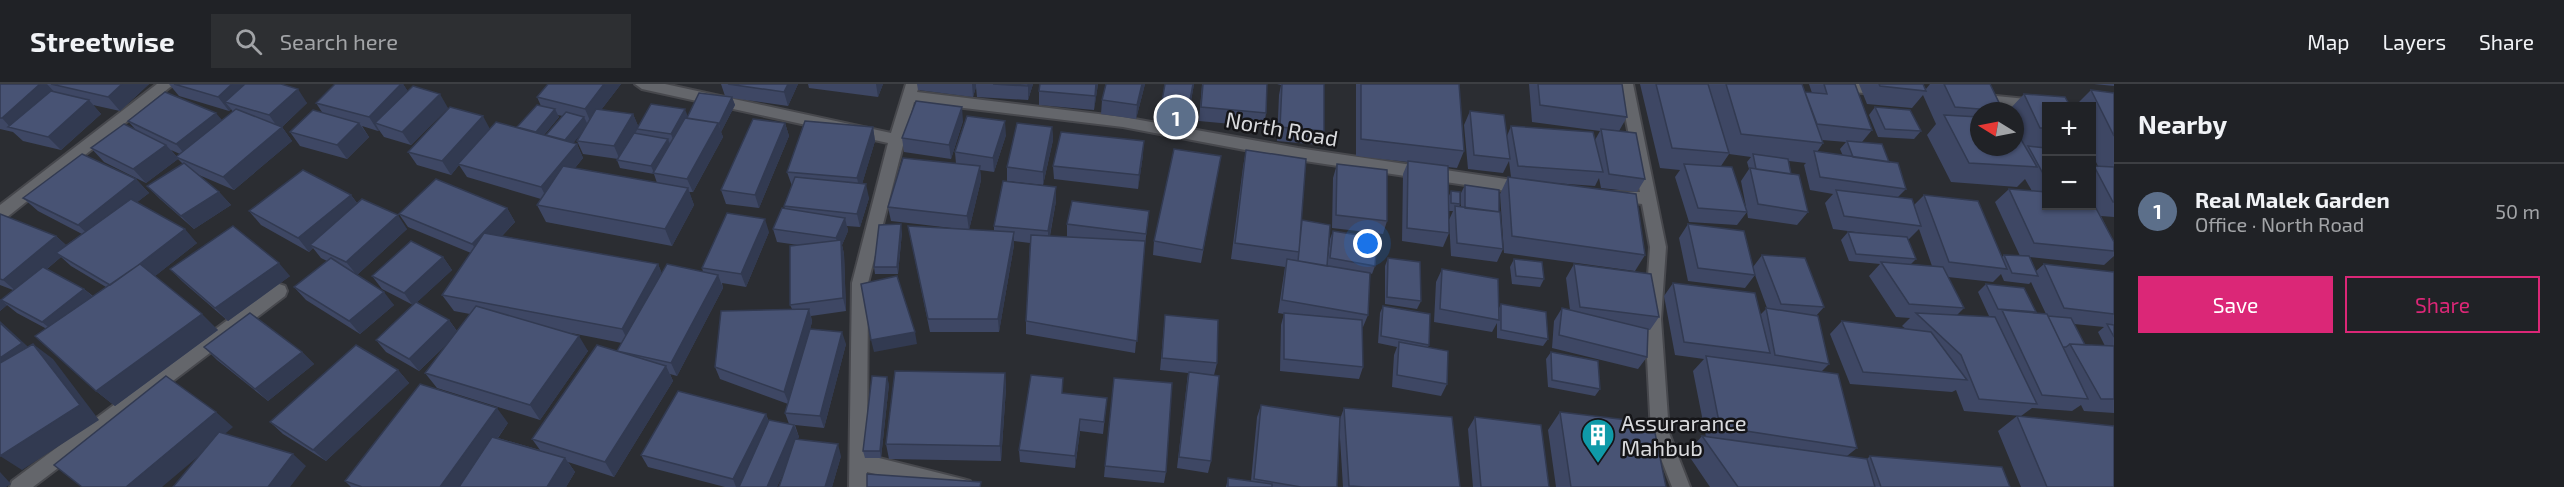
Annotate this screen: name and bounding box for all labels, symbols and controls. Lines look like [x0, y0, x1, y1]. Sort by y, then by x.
search box [211, 14, 631, 68]
text: Streetwise [30, 24, 175, 58]
icon: search [232, 25, 265, 58]
text: Search here [280, 28, 398, 54]
text: Map [2307, 29, 2349, 54]
text: Layers [2382, 29, 2446, 54]
text: Share [2479, 29, 2534, 54]
pin: 1 [1156, 94, 1196, 140]
north arrow [1970, 102, 2024, 156]
map controls [2042, 102, 2096, 210]
button: + [2042, 102, 2096, 156]
street label: North Road [1224, 105, 1340, 151]
text: Nearby [2138, 108, 2227, 139]
button: − [2042, 156, 2096, 210]
text: Real Malek Garden [2195, 186, 2390, 212]
text: 1 [2153, 199, 2162, 223]
text: 50 m [2495, 199, 2540, 223]
text: Office · North Road [2195, 212, 2364, 236]
your location [1353, 229, 1382, 258]
button: Save [2138, 276, 2333, 333]
button: Share [2345, 276, 2540, 333]
place label: Assurarance Mahbub [1621, 409, 1747, 460]
building icon: Assurarance Mahbub [1580, 417, 1616, 464]

